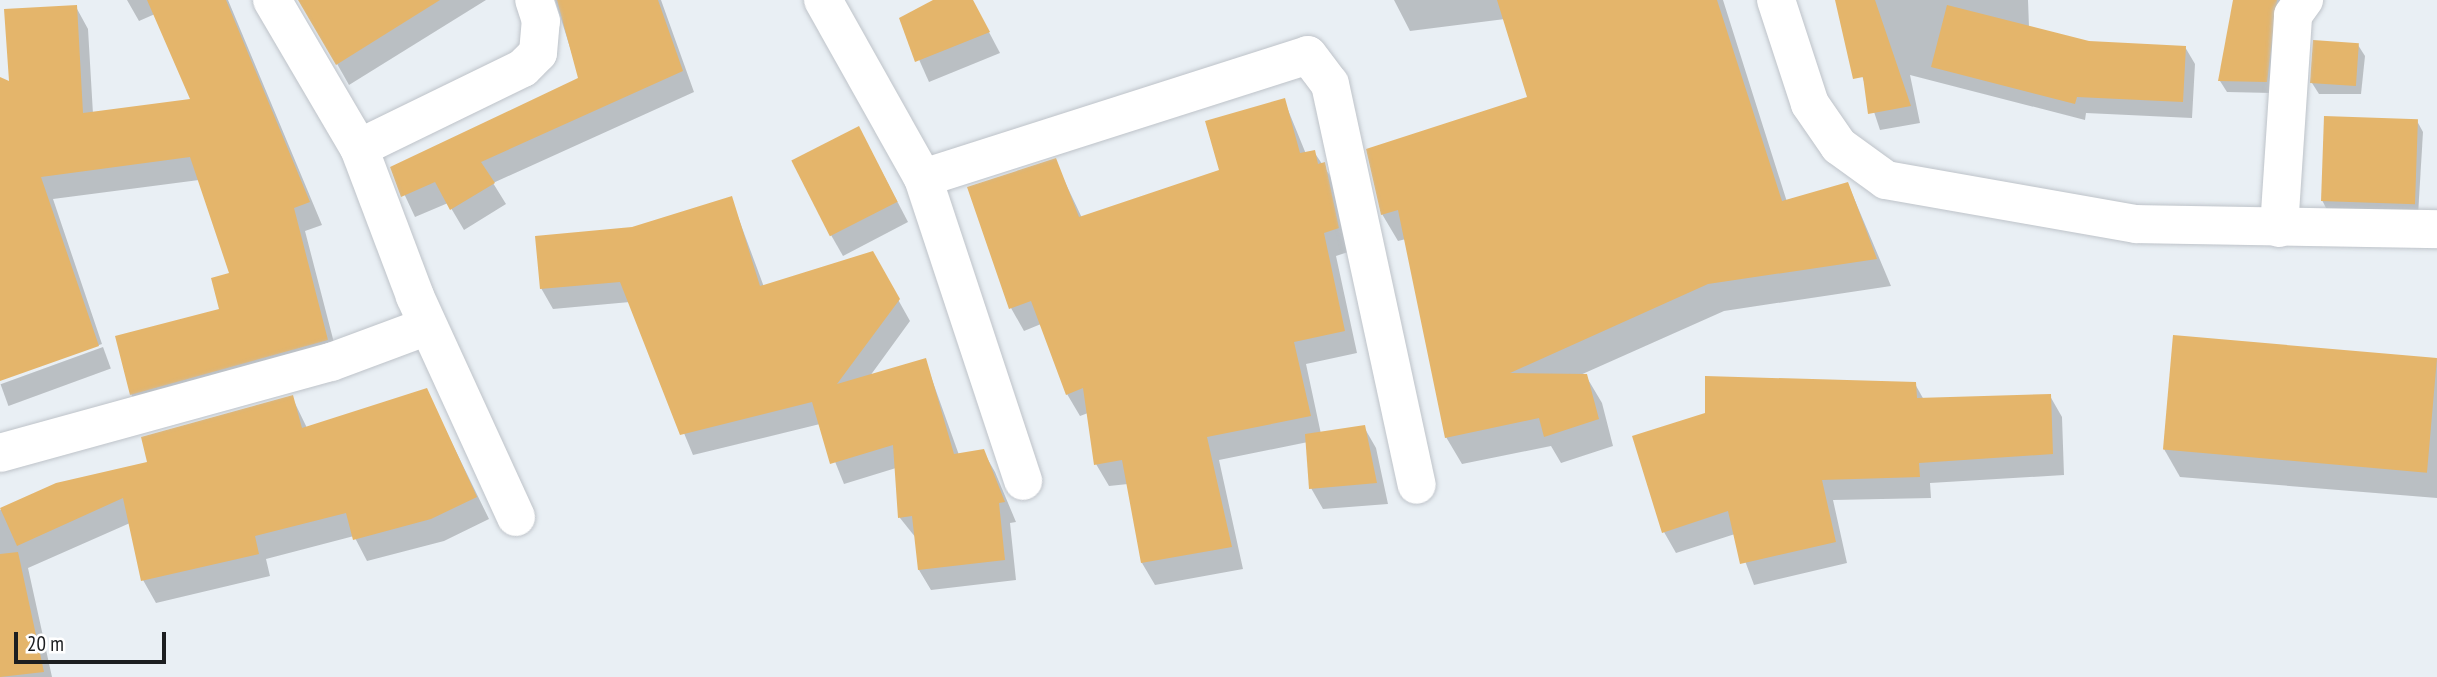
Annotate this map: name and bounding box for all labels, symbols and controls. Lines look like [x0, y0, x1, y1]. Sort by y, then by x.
scale bar [18, 618, 170, 662]
text: 20 m [27, 630, 64, 657]

